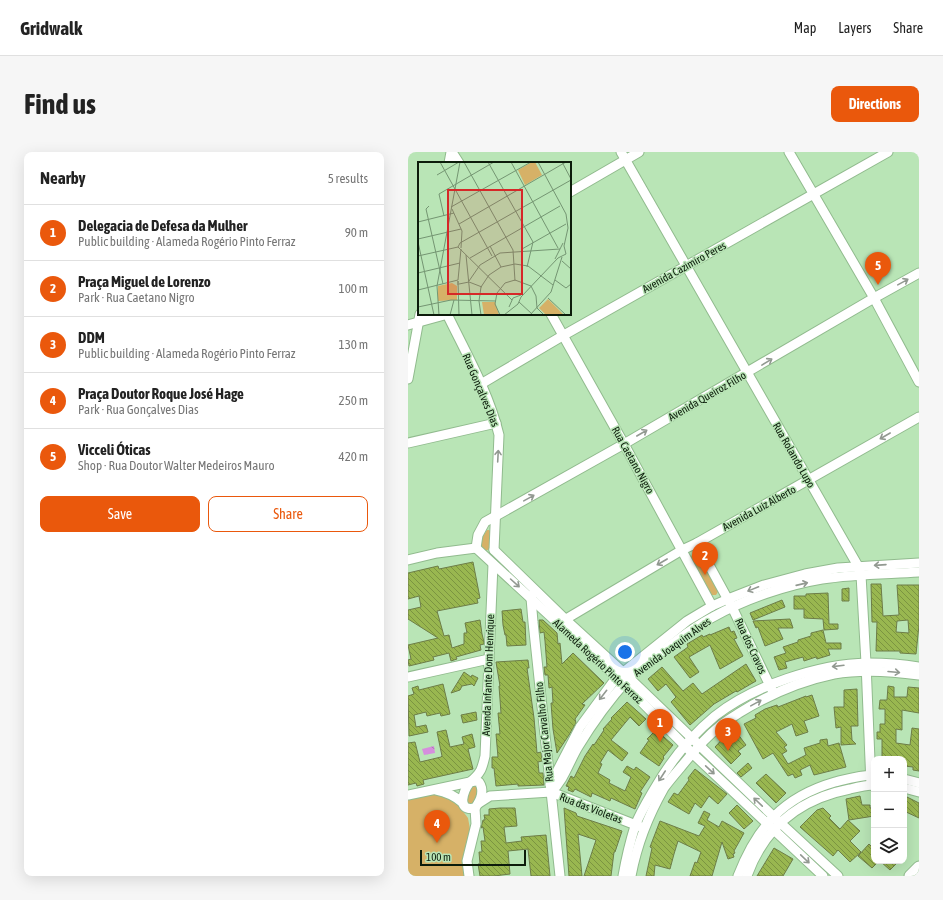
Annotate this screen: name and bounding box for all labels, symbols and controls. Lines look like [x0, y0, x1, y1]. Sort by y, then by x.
text: Gridwalk [20, 17, 82, 39]
text: Map [794, 20, 816, 36]
text: Layers [838, 20, 871, 36]
text: Share [893, 20, 923, 36]
button: Directions [831, 86, 919, 122]
text: Find us [24, 88, 96, 120]
inset map [418, 162, 571, 315]
text: Nearby [40, 168, 86, 188]
text: 5 results [328, 171, 368, 186]
text: Delegacia de Defesa da Mulher [78, 217, 247, 234]
text: 1 [50, 225, 56, 240]
text: 90 m [345, 225, 368, 240]
text: Public building · Alameda Rogério Pinto Ferraz [78, 234, 296, 249]
street label: Avenida Cazimiro Peres [640, 239, 728, 295]
pin: 5 [865, 252, 891, 285]
text: Praça Miguel de Lorenzo [78, 273, 211, 290]
one-way arrow [897, 278, 909, 285]
text: 2 [50, 281, 56, 296]
text: 100 m [339, 281, 368, 296]
text: Park · Rua Caetano Nigro [78, 290, 195, 305]
text: DDM [78, 329, 105, 346]
text: 3 [50, 337, 56, 352]
text: 130 m [339, 337, 368, 352]
text: Public building · Alameda Rogério Pinto Ferraz [78, 346, 296, 361]
street label: Rua Gonçalves Dias [460, 352, 502, 428]
one-way arrow [761, 357, 773, 365]
street label: Avenida Queiroz Filho [666, 369, 748, 423]
text: Praça Doutor Roque José Hage [78, 385, 244, 402]
text: 4 [50, 393, 56, 408]
text: 250 m [339, 393, 368, 408]
text: Park · Rua Gonçalves Dias [78, 402, 199, 417]
street label: Rua Rolando Lupo [770, 420, 818, 490]
street label: Rua Caetano Nigro [610, 424, 656, 496]
one-way arrow [636, 429, 648, 437]
one-way arrow [879, 433, 891, 441]
text: Vicceli Óticas [78, 441, 151, 458]
text: 5 [50, 449, 56, 464]
text: 420 m [339, 449, 368, 464]
one-way arrow [494, 450, 502, 463]
text: Shop · Rua Doutor Walter Medeiros Mauro [78, 458, 275, 473]
street label: Avenida Luiz Alberto [720, 483, 798, 533]
one-way arrow [523, 493, 535, 501]
button: Save [40, 496, 200, 532]
button: Share [208, 496, 368, 532]
pin: 2 [692, 542, 718, 575]
one-way arrow [656, 558, 668, 566]
one-way arrow [874, 562, 887, 569]
one-way arrow [510, 579, 520, 588]
one-way arrow [795, 580, 808, 587]
one-way arrow [747, 586, 759, 594]
street label: Avenda Infante Dom Henrique [480, 614, 496, 736]
street label: Avenida Joaquim Alves [631, 615, 713, 679]
street label: Alameda Rogério Pinto Ferraz [551, 616, 645, 706]
street label: Rua dos Cravos [733, 616, 769, 676]
your location [615, 642, 635, 662]
one-way arrow [832, 662, 845, 670]
one-way arrow [887, 668, 900, 675]
street label: Rua Major Carvalho Filho [533, 681, 555, 783]
one-way arrow [599, 690, 607, 701]
one-way arrow [750, 699, 762, 707]
pin: 1 [647, 709, 673, 742]
pin: 3 [715, 718, 741, 751]
map controls [871, 756, 907, 864]
button: + [871, 756, 907, 792]
one-way arrow [705, 765, 715, 775]
one-way arrow [658, 770, 666, 782]
street label: Rua das Violetas [558, 791, 624, 826]
button: − [871, 792, 907, 828]
one-way arrow [753, 797, 763, 807]
pin: 4 [424, 810, 450, 843]
button: layers [871, 828, 907, 864]
scale bar [420, 848, 526, 867]
text: 100 m [426, 851, 451, 863]
one-way arrow [800, 854, 810, 864]

